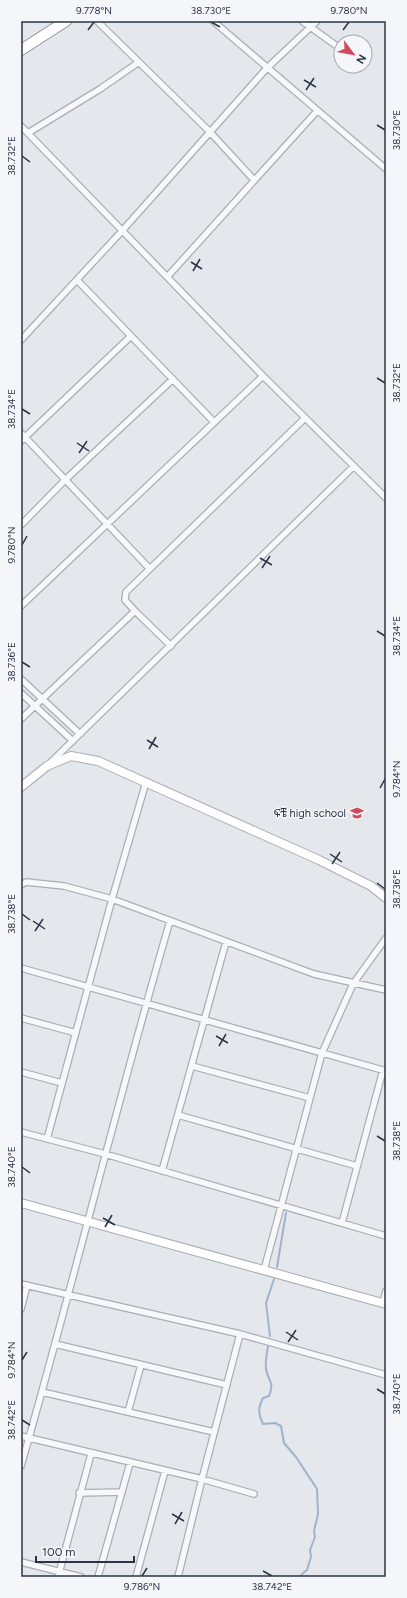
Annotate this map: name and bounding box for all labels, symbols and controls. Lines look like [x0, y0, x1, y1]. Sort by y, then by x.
text: 9.778°N [76, 4, 112, 17]
text: 38.730°E [191, 4, 231, 17]
text: 9.780°N [330, 4, 368, 17]
north arrow [333, 34, 373, 74]
text: N [353, 52, 369, 66]
text: 38.730°E [390, 110, 403, 150]
text: 38.732°E [5, 136, 18, 176]
text: 38.732°E [390, 363, 403, 403]
text: 38.734°E [5, 389, 18, 429]
text: 9.780°N [5, 526, 18, 564]
text: 38.734°E [390, 616, 403, 656]
text: 38.736°E [5, 642, 18, 682]
text: 9.784°N [390, 761, 403, 797]
school or university icon: ፍቼ high school [349, 805, 365, 821]
place label: ፍቼ high school [273, 807, 346, 820]
text: 38.736°E [390, 869, 403, 909]
text: 38.738°E [5, 894, 18, 934]
text: 38.738°E [390, 1121, 403, 1161]
text: 38.740°E [5, 1146, 18, 1188]
text: 9.784°N [5, 1342, 18, 1378]
text: 38.740°E [390, 1373, 403, 1415]
text: 38.742°E [5, 1400, 18, 1440]
scale bar [36, 1538, 134, 1564]
text: 100 m [42, 1545, 76, 1559]
text: 9.786°N [124, 1580, 160, 1593]
text: 38.742°E [252, 1580, 292, 1593]

